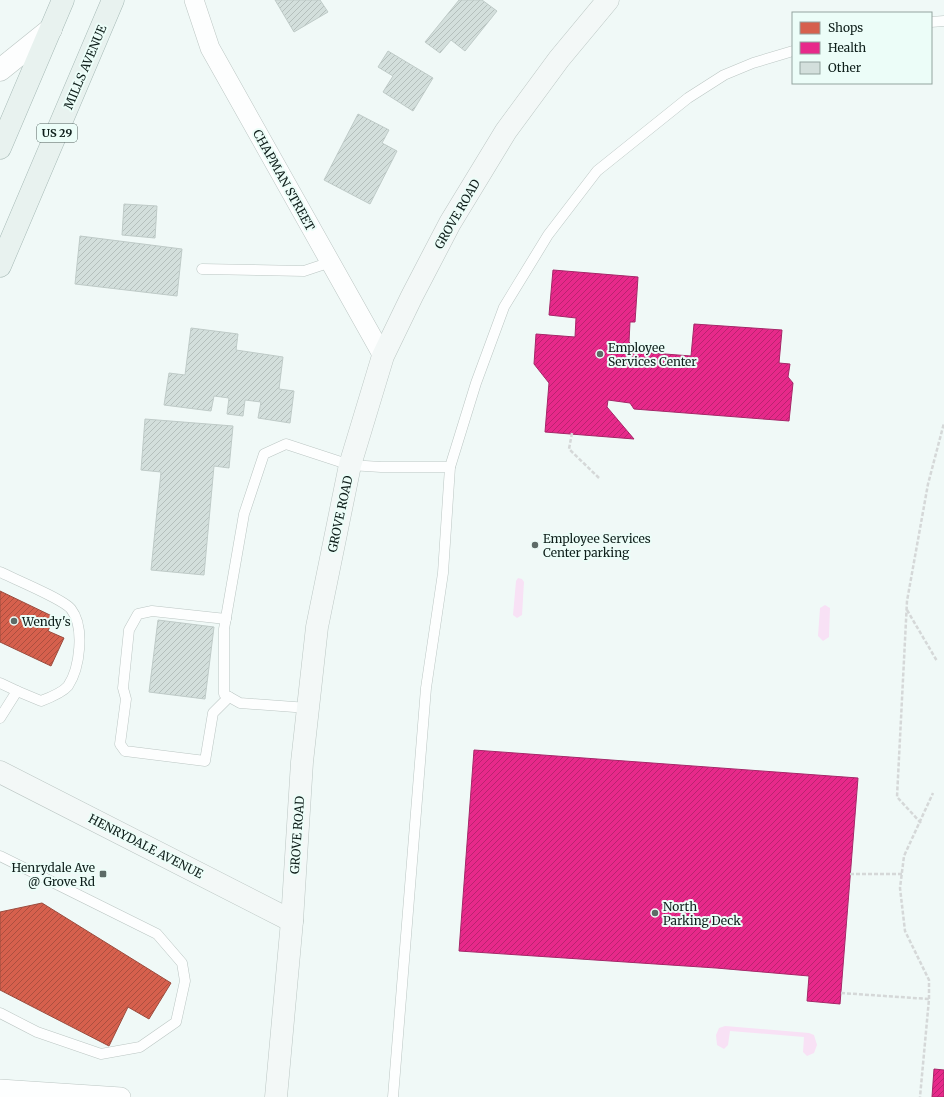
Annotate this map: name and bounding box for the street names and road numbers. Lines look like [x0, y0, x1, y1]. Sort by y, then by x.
street label: MILLS AVENUE [60, 22, 110, 111]
road number: US 29 [37, 124, 77, 142]
street label: CHAPMAN STREET [250, 127, 318, 234]
street label: GROVE ROAD [431, 176, 483, 252]
street label: GROVE ROAD [325, 474, 355, 554]
street label: GROVE ROAD [287, 796, 307, 874]
street label: HENRYDALE AVENUE [86, 811, 206, 882]

